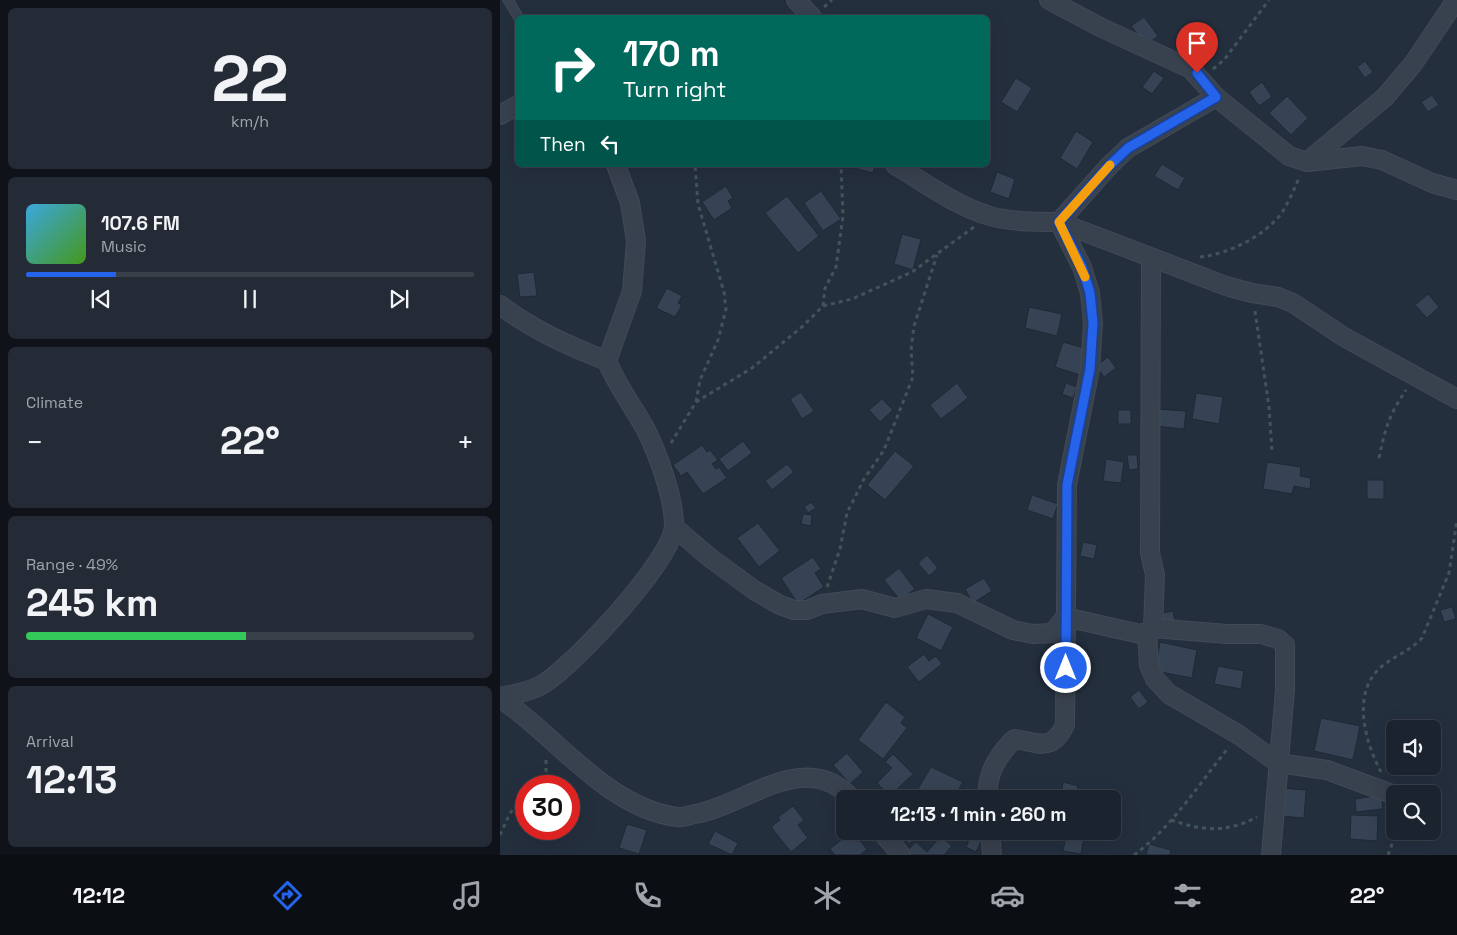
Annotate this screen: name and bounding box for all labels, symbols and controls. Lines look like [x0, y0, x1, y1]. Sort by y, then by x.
pin [1176, 22, 1218, 73]
icon: arrive [1183, 29, 1211, 57]
text: 170 m [623, 32, 720, 76]
icon: right [540, 35, 605, 100]
text: 22 [211, 37, 289, 120]
text: Turn right [623, 75, 726, 103]
text: km/h [231, 111, 269, 132]
icon: left [596, 130, 624, 158]
text: Then [540, 132, 586, 157]
text: 107.6 FM [101, 211, 180, 236]
text: Music [101, 236, 147, 257]
icon: previous [87, 285, 115, 313]
icon: pause [236, 285, 264, 313]
icon: next [385, 285, 413, 313]
text: Climate [26, 392, 83, 413]
text: 22° [220, 417, 280, 465]
text: − [26, 424, 43, 460]
text: + [457, 424, 474, 460]
text: Range · 49% [26, 554, 118, 575]
text: 245 km [26, 579, 158, 627]
position arrow [1039, 641, 1091, 693]
map controls [1386, 720, 1441, 840]
button: sound [1386, 720, 1441, 775]
text: Arrival [26, 731, 74, 752]
text: 12:13 [26, 756, 117, 804]
speed limit sign: 30 [515, 775, 580, 840]
button: search [1386, 785, 1441, 840]
text: 12:13 · 1 min · 260 m [890, 802, 1067, 827]
icon: directions [270, 878, 305, 913]
icon: music [450, 878, 485, 913]
icon: phone [630, 878, 665, 913]
icon: climate [810, 878, 845, 913]
icon: car [990, 878, 1025, 913]
icon: filters [1170, 878, 1205, 913]
text: 12:12 [72, 881, 125, 909]
text: 22° [1350, 881, 1384, 909]

